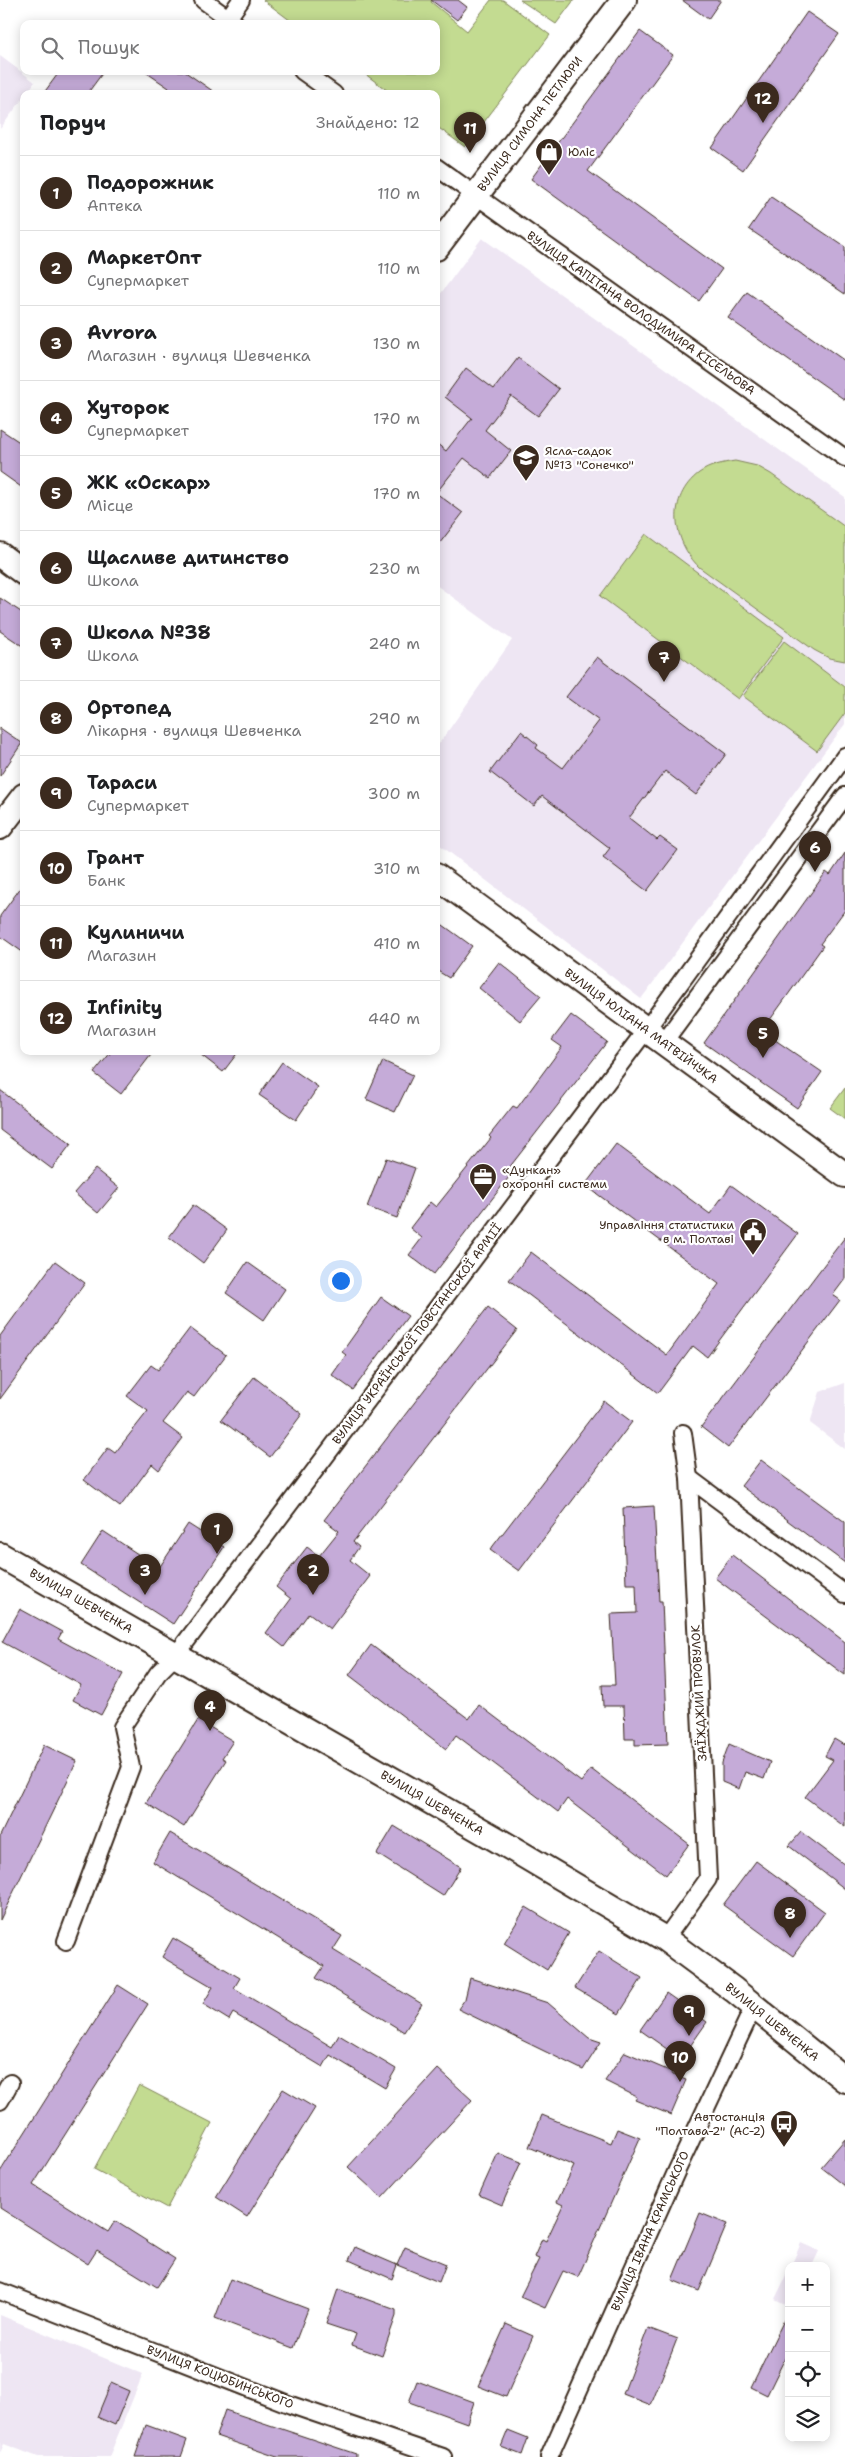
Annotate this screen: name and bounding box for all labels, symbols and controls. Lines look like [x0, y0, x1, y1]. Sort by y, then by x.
search box [20, 20, 440, 75]
icon: search [38, 34, 66, 62]
text: Пошук [78, 35, 140, 60]
street label: ВУЛИЦЯ СИМОНА ПЕТЛЮРИ [474, 53, 586, 195]
pin: 12 [747, 82, 779, 123]
text: Поруч [40, 109, 106, 137]
text: Знайдено: 12 [316, 112, 420, 133]
pin: 11 [454, 112, 486, 153]
shop icon: Юліс [534, 137, 564, 176]
place label: Юліс [568, 144, 595, 160]
text: Подорожник [87, 170, 214, 195]
text: 1 [52, 183, 60, 204]
text: 110 m [377, 183, 420, 204]
text: Аптека [87, 195, 142, 216]
street label: ВУЛИЦЯ КАПІТАНА ВОЛОДИМИРА КІСЕЛЬОВА [524, 228, 759, 399]
text: МаркетОпт [87, 245, 202, 270]
text: 2 [50, 258, 62, 279]
text: 110 m [377, 258, 420, 279]
text: Супермаркет [87, 270, 189, 291]
text: Avrora [87, 320, 157, 345]
text: 3 [50, 333, 62, 354]
text: 130 m [373, 333, 420, 354]
text: Магазин · вулиця Шевченка [87, 345, 311, 366]
text: Хуторок [87, 395, 169, 420]
text: 4 [50, 408, 62, 429]
text: 170 m [373, 408, 420, 429]
text: Супермаркет [87, 420, 189, 441]
school or university icon: Ясла-садок №13 "Сонечко" [511, 443, 541, 482]
place label: Ясла-садок №13 "Сонечко" [545, 443, 634, 473]
text: ЖК «Оскар» [87, 470, 210, 495]
text: 5 [51, 483, 61, 504]
text: 170 m [373, 483, 420, 504]
text: Місце [87, 495, 134, 516]
text: Щасливе дитинство [87, 545, 289, 570]
text: 6 [50, 558, 62, 579]
text: 230 m [368, 558, 420, 579]
text: Школа [87, 570, 139, 591]
text: Школа №38 [87, 620, 211, 645]
text: 7 [50, 633, 62, 654]
text: 240 m [368, 633, 420, 654]
pin: 7 [648, 641, 680, 682]
text: Школа [87, 645, 139, 666]
text: Ортопед [87, 695, 171, 720]
text: 8 [50, 708, 62, 729]
text: 290 m [368, 708, 420, 729]
text: Лікарня · вулиця Шевченка [87, 720, 302, 741]
text: Тараси [87, 770, 157, 795]
text: 9 [50, 783, 62, 804]
text: 300 m [368, 783, 420, 804]
text: Супермаркет [87, 795, 189, 816]
pin: 6 [799, 831, 831, 872]
text: Грант [87, 845, 144, 870]
text: 10 [47, 858, 65, 879]
text: 310 m [373, 858, 420, 879]
text: Банк [87, 870, 125, 891]
text: Кулиничи [87, 920, 185, 945]
text: 11 [49, 933, 63, 954]
text: 410 m [373, 933, 420, 954]
text: Магазин [87, 945, 156, 966]
street label: ВУЛИЦЯ ЮЛІАНА МАТВІЙЧУКА [561, 965, 721, 1087]
text: Infinity [87, 995, 162, 1020]
text: 12 [47, 1008, 65, 1029]
text: 440 m [368, 1008, 420, 1029]
pin: 5 [747, 1017, 779, 1058]
text: Магазин [87, 1020, 156, 1041]
office icon: «Дункан» охоронні системи [468, 1162, 498, 1201]
place label: «Дункан» охоронні системи [502, 1162, 607, 1192]
place label: Управління статистики в м. Полтаві [599, 1217, 734, 1247]
public building icon: Управління статистики в м. Полтаві [738, 1217, 768, 1256]
street label: ВУЛИЦЯ УКРАЇНСЬКОЇ ПОВСТАНСЬКОЇ АРМІЇ [329, 1220, 506, 1448]
your location [328, 1268, 354, 1294]
pin: 1 [201, 1513, 233, 1554]
pin: 3 [129, 1554, 161, 1595]
pin: 2 [297, 1554, 329, 1595]
street label: ВУЛИЦЯ ШЕВЧЕНКА [27, 1565, 136, 1637]
street label: ЗАЇЖДЖИЙ ПРОВУЛОК [687, 1624, 711, 1762]
pin: 4 [194, 1690, 226, 1731]
street label: ВУЛИЦЯ ШЕВЧЕНКА [378, 1767, 487, 1839]
pin: 8 [774, 1897, 806, 1938]
street label: ВУЛИЦЯ ШЕВЧЕНКА [722, 1979, 823, 2065]
pin: 9 [673, 1995, 705, 2036]
pin: 10 [664, 2041, 696, 2082]
place label: Автостанція "Полтава-2" (АС-2) [655, 2109, 765, 2139]
bus stop icon: Автостанція "Полтава-2" (АС-2) [769, 2109, 799, 2148]
street label: ВУЛИЦЯ ІВАНА КРАМСЬКОГО [607, 2148, 693, 2314]
map controls [785, 2262, 830, 2442]
button: + [785, 2262, 830, 2307]
button: − [785, 2307, 830, 2352]
street label: ВУЛИЦЯ КОЦЮБИНСЬКОГО [144, 2342, 296, 2412]
button: locate [785, 2352, 830, 2397]
button: layers [785, 2397, 830, 2442]

